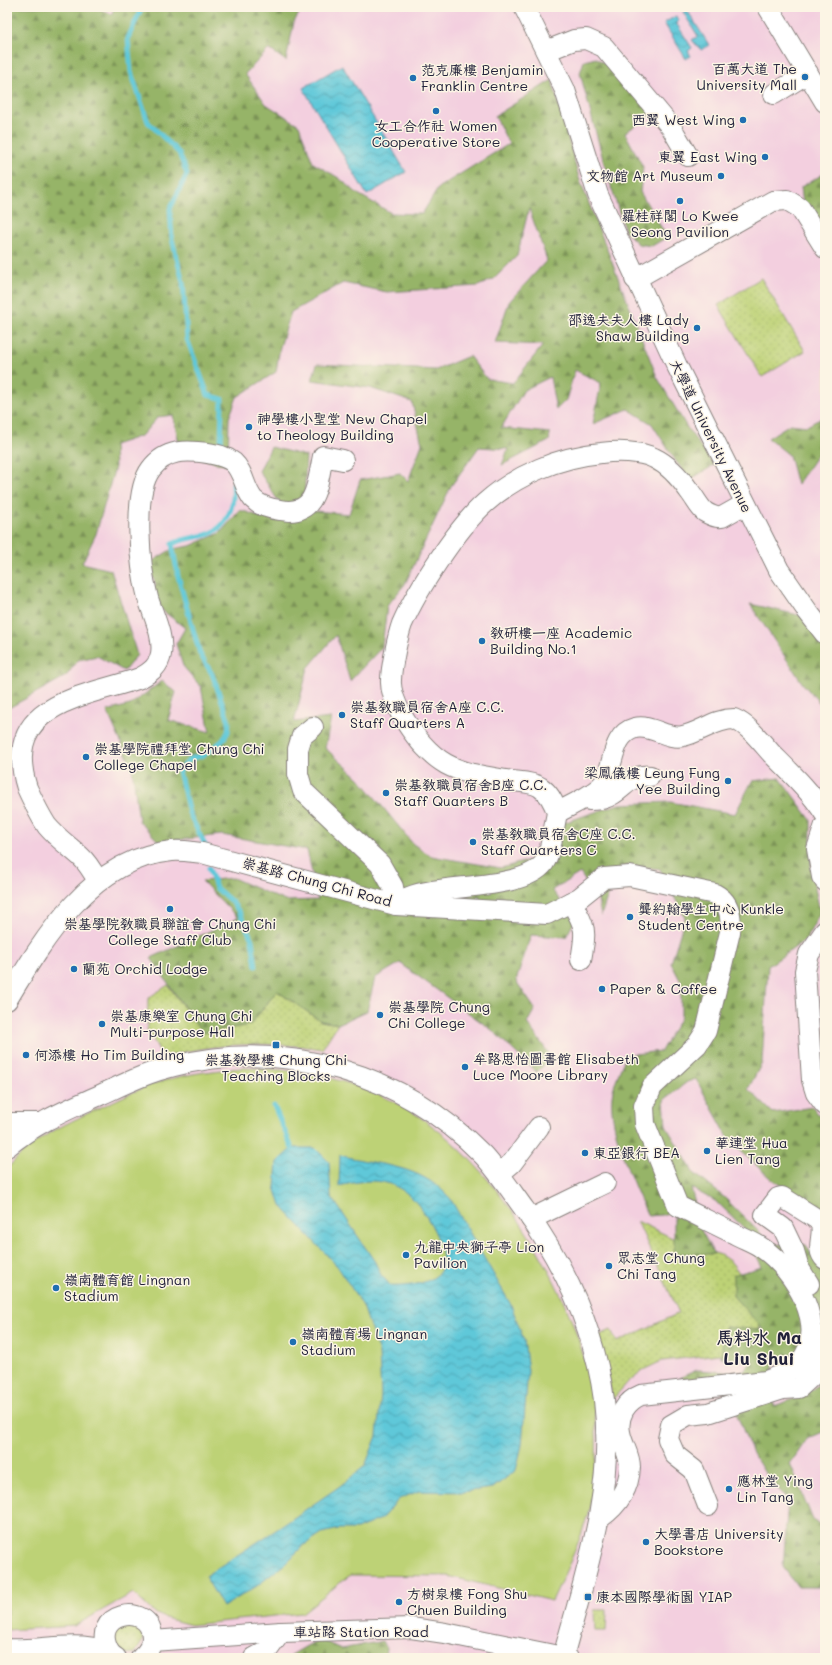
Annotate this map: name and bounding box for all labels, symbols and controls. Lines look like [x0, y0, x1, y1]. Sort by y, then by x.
place label: 百萬大道 The University Mall [697, 59, 797, 94]
place label: 范克廉樓 Benjamin Franklin Centre [421, 60, 543, 95]
marker: 百萬大道 The University Mall [800, 72, 810, 82]
marker: 范克廉樓 Benjamin Franklin Centre [408, 73, 418, 83]
marker: 女工合作社 Women Cooperative Store [431, 106, 441, 116]
place label: 西翼 West Wing [632, 110, 735, 129]
marker: 西翼 West Wing [738, 115, 748, 125]
place label: 女工合作社 Women Cooperative Store [372, 116, 500, 151]
place label: 東翼 East Wing [658, 147, 757, 166]
marker: 東翼 East Wing [760, 152, 770, 162]
place label: 文物館 Art Museum [586, 166, 713, 185]
marker: 文物館 Art Museum [716, 171, 726, 181]
marker: 羅桂祥閣 Lo Kwee Seong Pavilion [675, 196, 685, 206]
place label: 羅桂祥閣 Lo Kwee Seong Pavilion [621, 206, 739, 241]
place label: 邵逸夫夫人樓 Lady Shaw Building [568, 310, 689, 345]
marker: 邵逸夫夫人樓 Lady Shaw Building [692, 323, 702, 333]
street label: 大學道 University Avenue [666, 356, 757, 516]
place label: 神學樓小聖堂 New Chapel to Theology Building [257, 409, 427, 444]
marker: 神學樓小聖堂 New Chapel to Theology Building [244, 422, 254, 432]
place label: 教研樓一座 Academic Building No.1 [490, 623, 632, 658]
marker: 教研樓一座 Academic Building No.1 [477, 636, 487, 646]
place label: 崇基教職員宿舍A座 C.C. Staff Quarters A [350, 697, 504, 732]
marker: 崇基教職員宿舍A座 C.C. Staff Quarters A [337, 710, 347, 720]
place label: 崇基學院禮拜堂 Chung Chi College Chapel [94, 739, 265, 774]
marker: 崇基學院禮拜堂 Chung Chi College Chapel [81, 752, 91, 762]
place label: 梁鳳儀樓 Leung Fung Yee Building [584, 763, 720, 798]
place label: 崇基教職員宿舍B座 C.C. Staff Quarters B [394, 775, 547, 810]
marker: 梁鳳儀樓 Leung Fung Yee Building [723, 776, 733, 786]
marker: 崇基教職員宿舍B座 C.C. Staff Quarters B [381, 788, 391, 798]
place label: 崇基教職員宿舍C座 C.C. Staff Quarters C [481, 824, 636, 859]
marker: 崇基教職員宿舍C座 C.C. Staff Quarters C [468, 837, 478, 847]
street label: 崇基路 Chung Chi Road [240, 852, 394, 911]
place label: 龔約翰學生中心 Kunkle Student Centre [638, 899, 784, 934]
marker: 崇基學院教職員聯誼會 Chung Chi College Staff Club [165, 904, 175, 914]
marker: 龔約翰學生中心 Kunkle Student Centre [625, 912, 635, 922]
place label: 崇基學院教職員聯誼會 Chung Chi College Staff Club [64, 914, 276, 949]
place label: 蘭苑 Orchid Lodge [82, 959, 208, 978]
marker: 蘭苑 Orchid Lodge [69, 964, 79, 974]
place label: Paper & Coffee [610, 979, 717, 998]
marker: Paper & Coffee [597, 984, 607, 994]
place label: 崇基學院 Chung Chi College [388, 997, 490, 1032]
place label: 崇基康樂室 Chung Chi Multi-purpose Hall [110, 1006, 253, 1041]
marker: 崇基學院 Chung Chi College [375, 1010, 385, 1020]
marker: 崇基康樂室 Chung Chi Multi-purpose Hall [97, 1019, 107, 1029]
marker: 崇基教學樓 Chung Chi Teaching Blocks [271, 1040, 281, 1050]
place label: 何添樓 Ho Tim Building [34, 1045, 184, 1064]
place label: 牟路思怡圖書館 Elisabeth Luce Moore Library [473, 1049, 639, 1084]
marker: 何添樓 Ho Tim Building [21, 1050, 31, 1060]
place label: 崇基教學樓 Chung Chi Teaching Blocks [205, 1050, 347, 1085]
marker: 牟路思怡圖書館 Elisabeth Luce Moore Library [460, 1062, 470, 1072]
place label: 華連堂 Hua Lien Tang [715, 1133, 788, 1168]
place label: 東亞銀行 BEA [593, 1143, 680, 1162]
marker: 華連堂 Hua Lien Tang [702, 1146, 712, 1156]
marker: 東亞銀行 BEA [580, 1148, 590, 1158]
place label: 九龍中央獅子亭 Lion Pavilion [414, 1237, 544, 1272]
place label: 眾志堂 Chung Chi Tang [617, 1248, 705, 1283]
marker: 九龍中央獅子亭 Lion Pavilion [401, 1250, 411, 1260]
marker: 眾志堂 Chung Chi Tang [604, 1261, 614, 1271]
place label: 嶺南體育館 Lingnan Stadium [64, 1270, 190, 1305]
marker: 嶺南體育館 Lingnan Stadium [51, 1283, 61, 1293]
place label: 嶺南體育場 Lingnan Stadium [301, 1324, 427, 1359]
district label: 馬料水 Ma Liu Shui [716, 1325, 802, 1370]
marker: 嶺南體育場 Lingnan Stadium [288, 1337, 298, 1347]
place label: 應林堂 Ying Lin Tang [737, 1471, 813, 1506]
marker: 應林堂 Ying Lin Tang [724, 1484, 734, 1494]
place label: 大學書店 University Bookstore [654, 1524, 784, 1559]
marker: 大學書店 University Bookstore [641, 1537, 651, 1547]
place label: 方樹泉樓 Fong Shu Chuen Building [407, 1584, 527, 1619]
place label: 康本國際學術園 YIAP [596, 1587, 732, 1606]
marker: 康本國際學術園 YIAP [583, 1592, 593, 1602]
marker: 方樹泉樓 Fong Shu Chuen Building [394, 1597, 404, 1607]
street label: 車站路 Station Road [293, 1622, 429, 1641]

